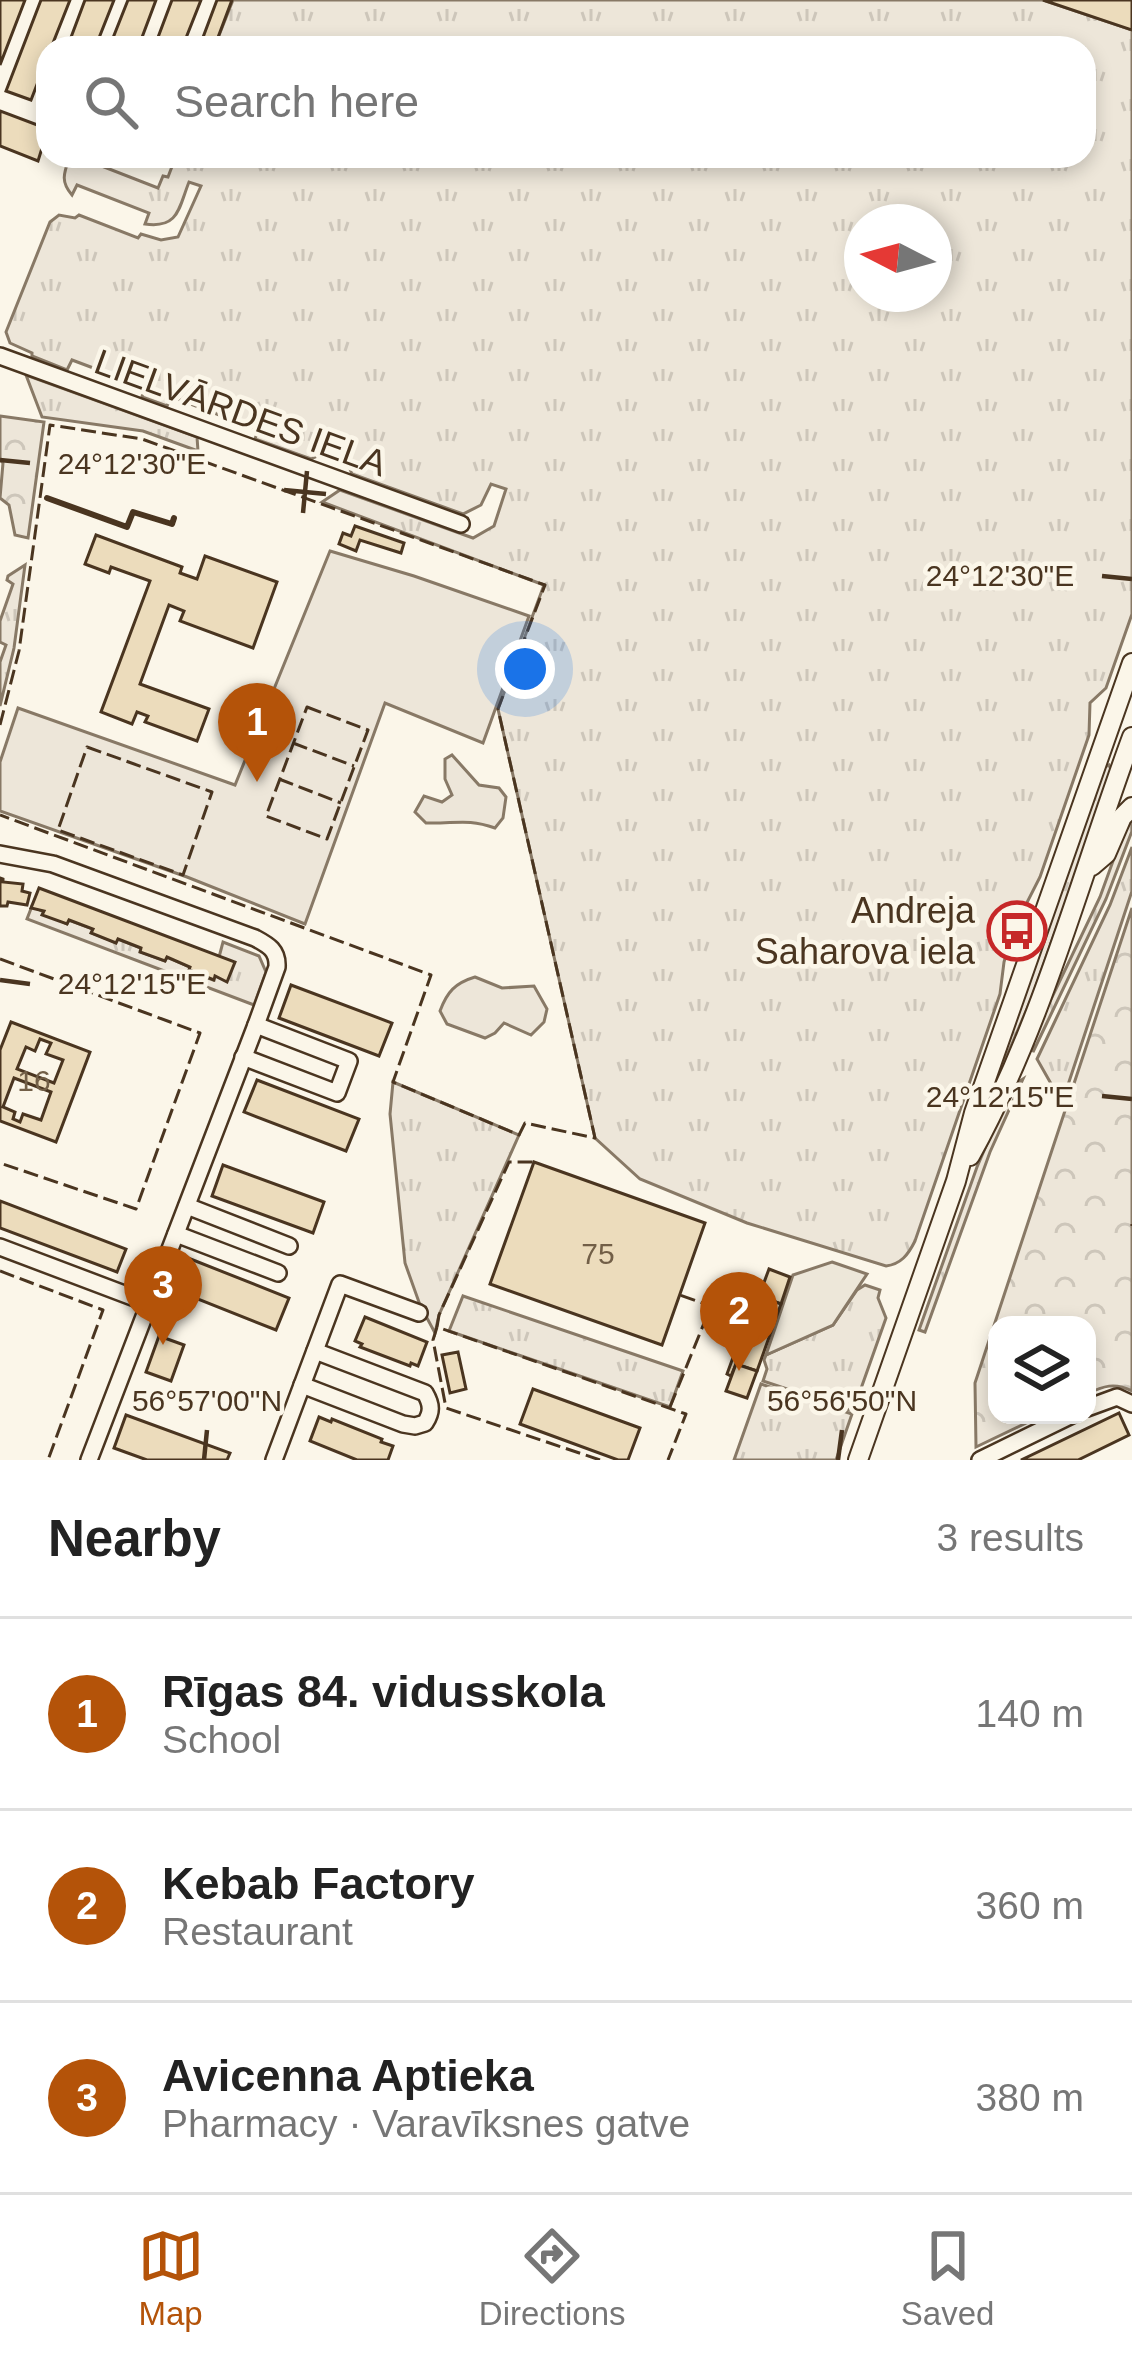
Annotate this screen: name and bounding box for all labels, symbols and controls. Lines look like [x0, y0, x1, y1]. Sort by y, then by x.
search box [36, 36, 1096, 168]
icon: search [78, 69, 144, 135]
text: Search here [174, 76, 419, 127]
north arrow [844, 204, 952, 312]
street label: LIELVĀRDES IELA [89, 341, 392, 484]
text: 24°12'30"E [58, 447, 206, 480]
text: 24°12'30"E [926, 559, 1074, 592]
your location [495, 639, 555, 699]
pin: 1 [218, 683, 296, 782]
place label: Andreja Saharova iela [755, 890, 976, 972]
bus stop icon: Andreja Saharova iela [986, 900, 1048, 962]
text: 24°12'15"E [58, 967, 206, 1000]
house number: 16 [17, 1064, 51, 1097]
text: 24°12'15"E [926, 1080, 1074, 1113]
house number: 75 [581, 1237, 615, 1270]
pin: 3 [124, 1246, 202, 1345]
pin: 2 [700, 1272, 778, 1371]
map controls [988, 1316, 1096, 1424]
button: layers [988, 1316, 1096, 1424]
text: 56°57'00"N [132, 1384, 282, 1417]
text: 56°56'50"N [767, 1384, 917, 1417]
text: Nearby [48, 1510, 221, 1567]
text: 3 results [937, 1516, 1084, 1559]
text: Rīgas 84. vidusskola [162, 1666, 605, 1717]
text: 1 [76, 1692, 98, 1735]
text: 140 m [976, 1692, 1084, 1735]
text: School [162, 1718, 281, 1761]
text: Kebab Factory [162, 1858, 475, 1909]
text: 2 [76, 1884, 98, 1927]
text: 360 m [976, 1884, 1084, 1927]
text: Restaurant [162, 1910, 353, 1953]
text: Avicenna Aptieka [162, 2050, 534, 2101]
text: 3 [76, 2076, 98, 2119]
text: 380 m [976, 2076, 1084, 2119]
text: Pharmacy · Varavīksnes gatve [162, 2102, 690, 2145]
tab: Map [138, 2223, 204, 2333]
tab: Directions [479, 2223, 626, 2333]
tab: Saved [901, 2223, 994, 2333]

